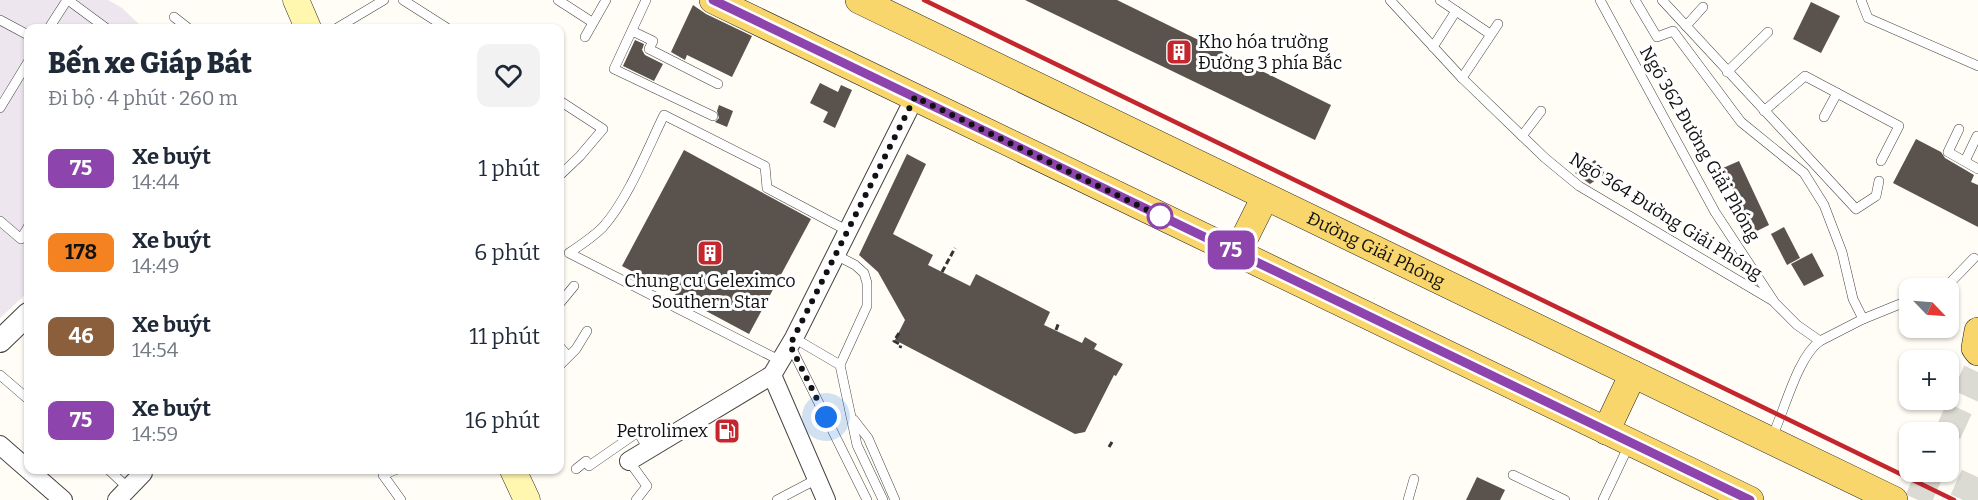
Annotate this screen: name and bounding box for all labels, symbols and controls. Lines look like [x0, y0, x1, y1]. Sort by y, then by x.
place label: Kho hóa trường Đường 3 phía Bắc [1198, 31, 1342, 74]
building icon: Kho hóa trường Đường 3 phía Bắc [1164, 37, 1194, 67]
street label: Ngõ 362 Đường Giải Phóng [1635, 42, 1765, 246]
button: heart [477, 44, 540, 107]
text: Bến xe Giáp Bát [48, 47, 252, 80]
text: Đi bộ · 4 phút · 260 m [48, 86, 238, 110]
text: Xe buýt [132, 143, 211, 170]
street label: Ngõ 364 Đường Giải Phóng [1566, 148, 1766, 284]
text: 75 [70, 155, 92, 181]
text: 1 phút [478, 155, 540, 182]
text: 14:44 [132, 170, 179, 194]
unlabelled marker [1147, 203, 1173, 229]
street label: Đường Giải Phóng [1303, 207, 1448, 292]
text: Xe buýt [132, 227, 211, 254]
line badge: 75 [1204, 230, 1258, 270]
text: 75 [1220, 237, 1242, 263]
building icon: Chung cư Geleximco Southern Star [695, 238, 725, 268]
text: 178 [65, 239, 97, 265]
text: 6 phút [474, 239, 540, 266]
text: 14:49 [132, 254, 179, 278]
place label: Chung cư Geleximco Southern Star [624, 270, 796, 313]
north arrow [1899, 278, 1959, 338]
map controls [1899, 278, 1959, 482]
text: Xe buýt [132, 311, 211, 338]
text: 46 [68, 323, 94, 349]
text: 11 phút [469, 323, 540, 350]
text: 14:54 [132, 338, 178, 362]
button: + [1899, 350, 1959, 410]
text: Xe buýt [132, 395, 211, 422]
your location [811, 402, 841, 432]
text: 75 [70, 407, 92, 433]
text: 16 phút [465, 407, 540, 434]
fuel station icon: Petrolimex [712, 416, 742, 446]
place label: Petrolimex [616, 420, 708, 442]
text: 14:59 [132, 422, 178, 446]
button: − [1899, 422, 1959, 482]

